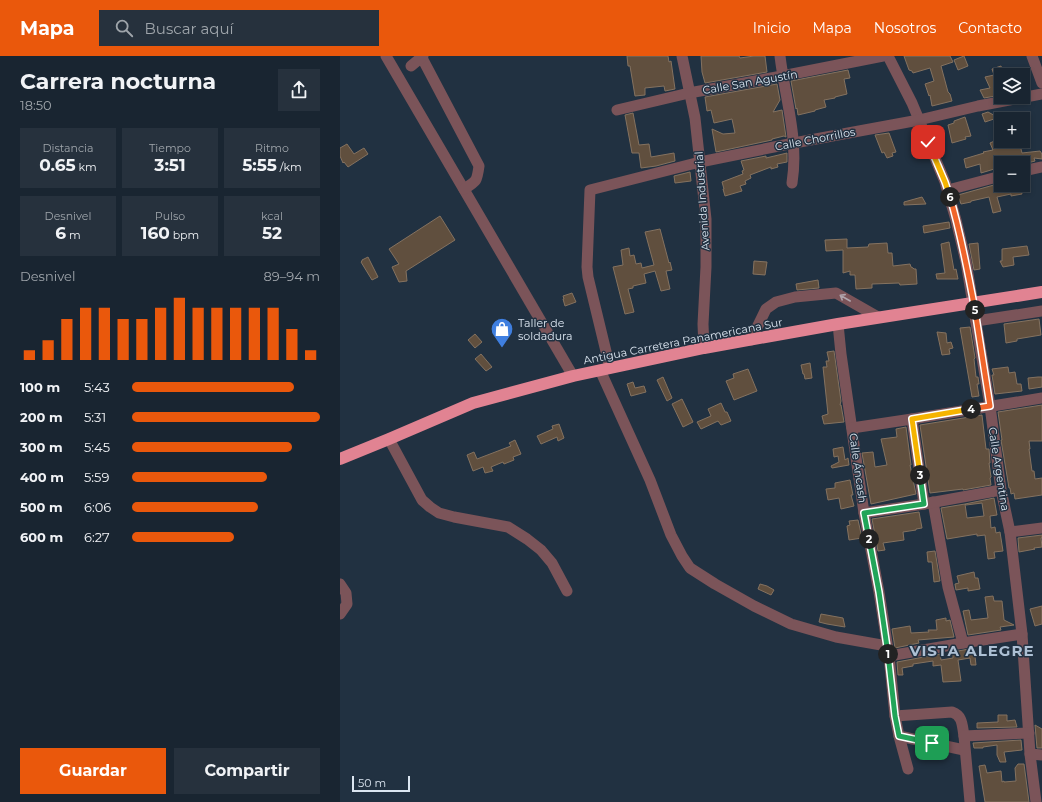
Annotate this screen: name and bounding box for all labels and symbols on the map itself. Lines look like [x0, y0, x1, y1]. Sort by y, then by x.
street label: Calle San Agustín [701, 67, 799, 97]
street label: Calle Chorrillos [774, 124, 857, 154]
pin [911, 125, 945, 159]
street label: Avenida Industrial [692, 151, 712, 251]
pin: 6 [940, 187, 960, 207]
one-way arrow [839, 293, 851, 301]
pin: 5 [965, 300, 985, 320]
street label: Antigua Carretera Panamericana Sur [582, 315, 784, 367]
shop icon: Taller de soldadura [489, 316, 515, 349]
place label: Taller de soldadura [518, 316, 572, 343]
pin: 4 [961, 399, 981, 419]
street label: Calle Argentina [985, 426, 1013, 512]
street label: Calle Áncash [846, 432, 870, 504]
pin: 3 [910, 465, 930, 485]
pin: 2 [859, 529, 879, 549]
district label: VISTA ALEGRE [908, 641, 1035, 660]
pin: 1 [878, 644, 898, 664]
pin [915, 726, 949, 760]
scale bar [352, 774, 410, 793]

